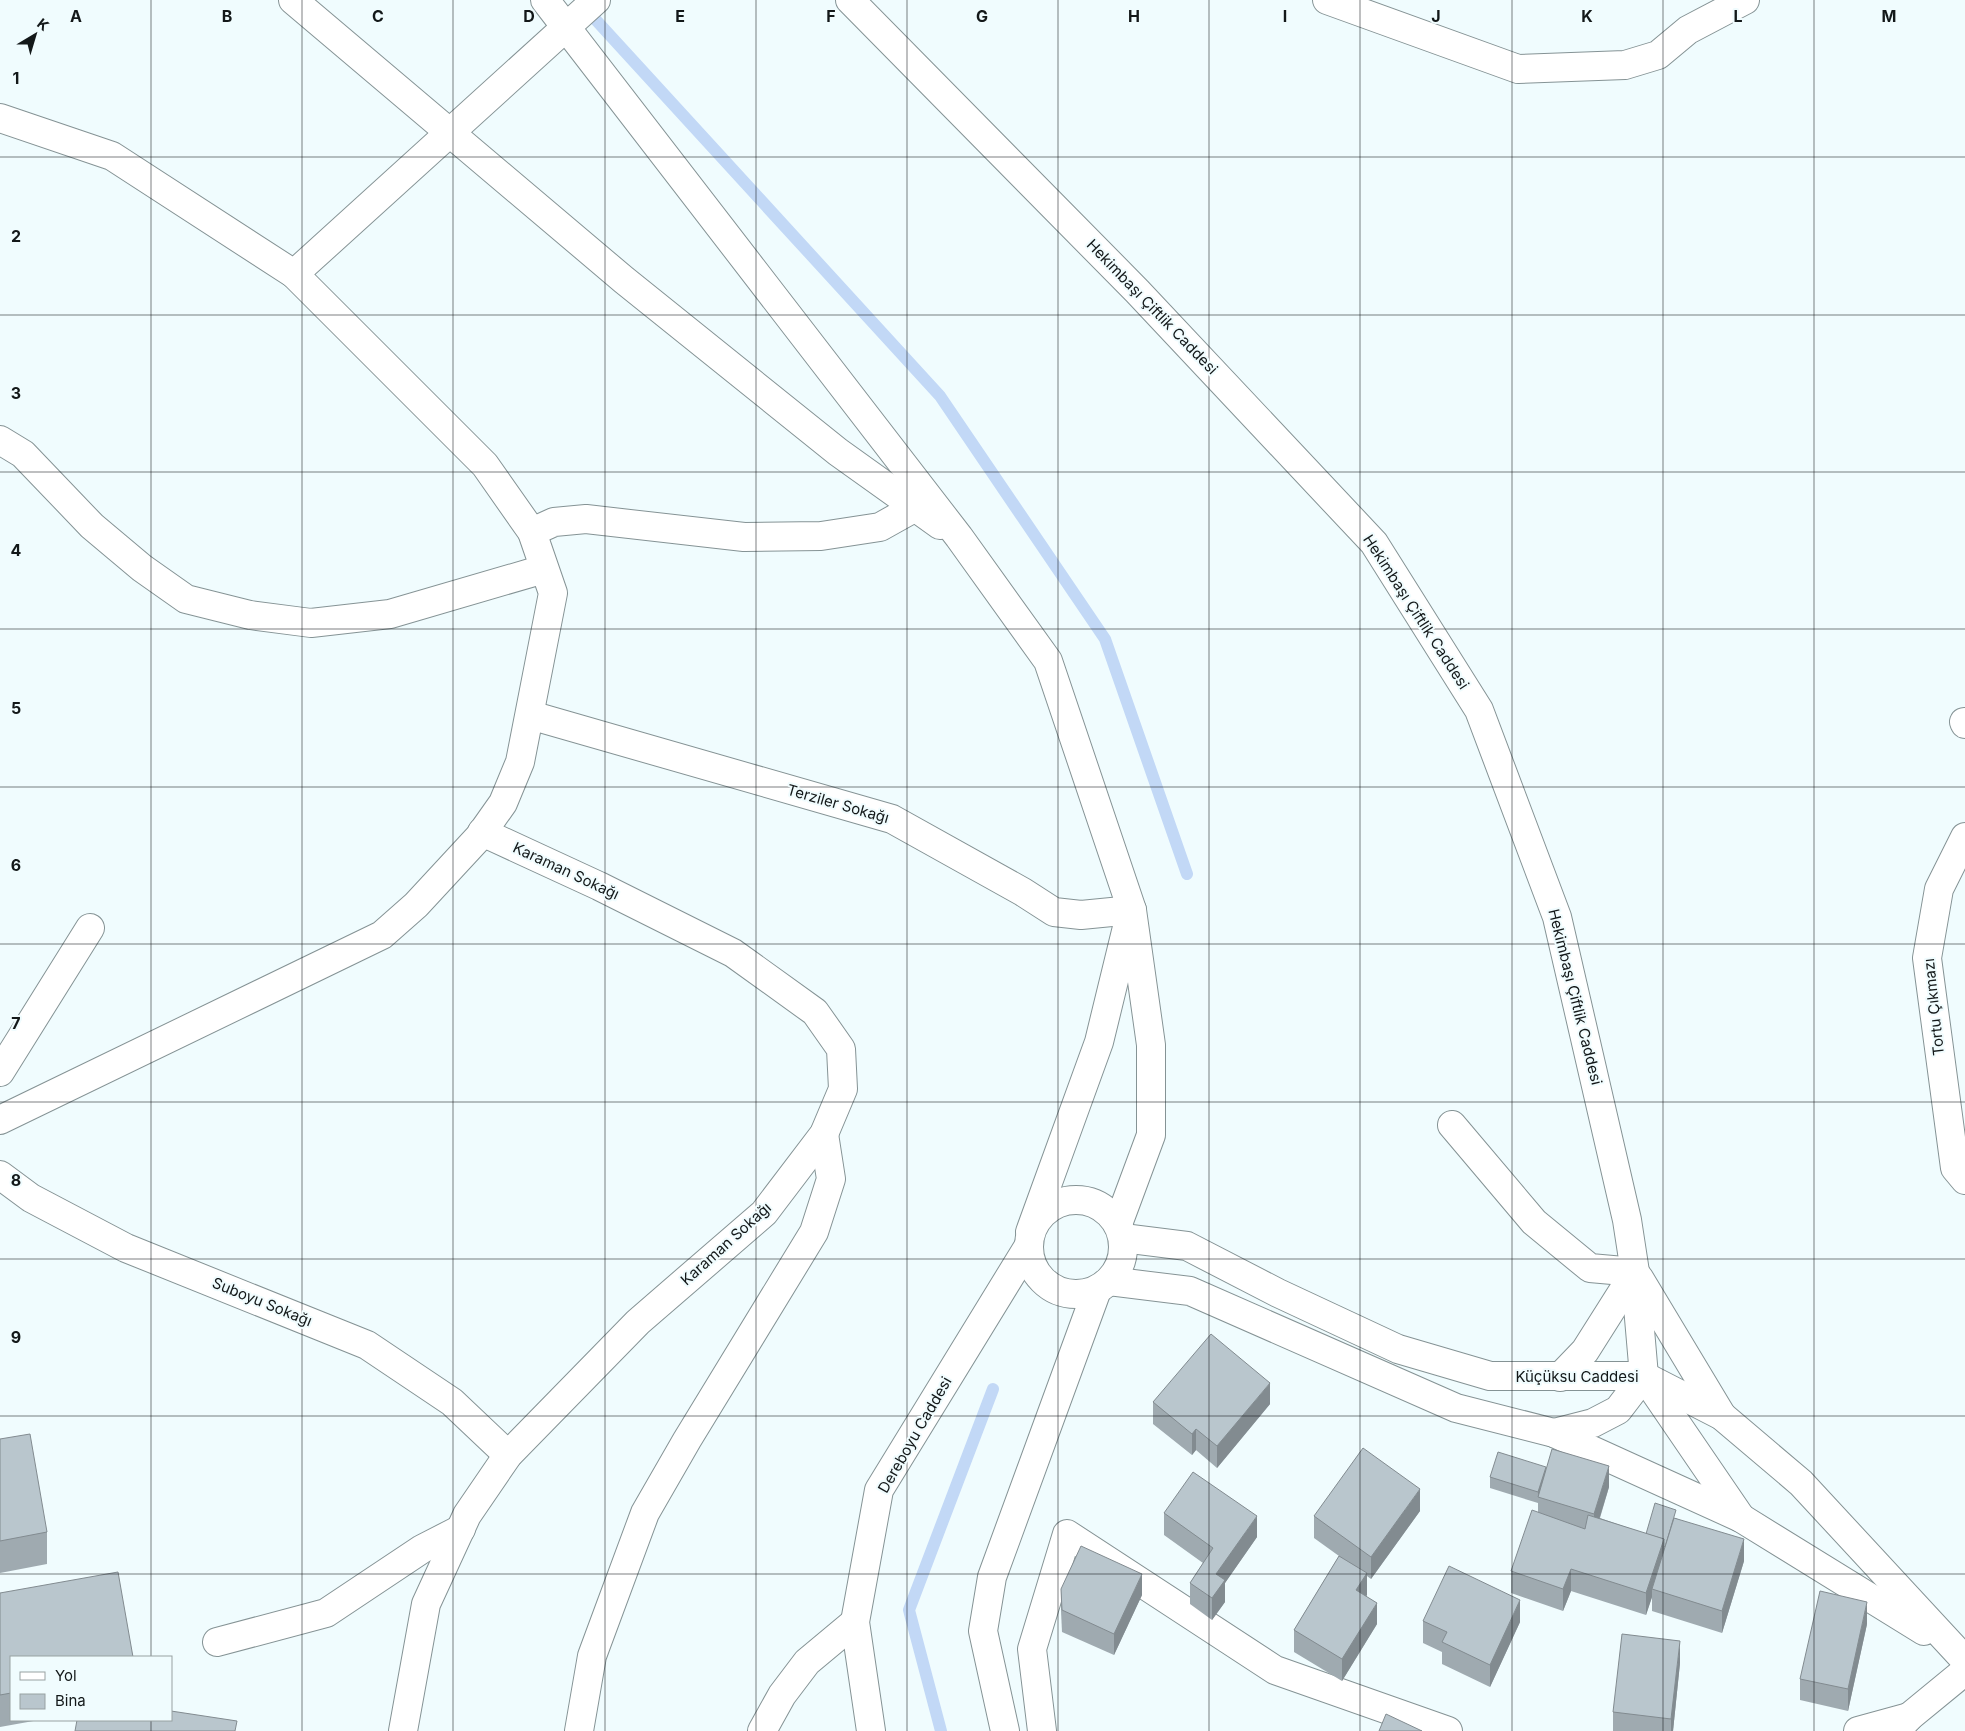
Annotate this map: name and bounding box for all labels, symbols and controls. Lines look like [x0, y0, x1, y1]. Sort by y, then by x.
text: A [70, 6, 82, 26]
text: B [222, 6, 232, 26]
text: C [372, 6, 384, 26]
text: D [523, 6, 535, 26]
text: E [675, 6, 685, 26]
text: F [826, 6, 836, 26]
text: G [976, 6, 988, 26]
text: H [1128, 6, 1140, 26]
text: I [1283, 6, 1287, 26]
text: J [1431, 6, 1441, 26]
text: K [1581, 6, 1593, 26]
text: L [1733, 6, 1743, 26]
text: M [1882, 6, 1896, 26]
north arrow [10, 10, 60, 60]
text: K [34, 15, 53, 34]
text: 1 [13, 68, 19, 88]
text: 2 [11, 226, 21, 246]
street label: Hekimbaşı Çiftlik Caddesi [1083, 235, 1222, 378]
text: 3 [11, 383, 21, 403]
street label: Hekimbaşı Çiftlik Caddesi [1359, 531, 1474, 693]
text: 4 [11, 540, 22, 560]
text: 5 [11, 698, 21, 718]
street label: Terziler Sokağı [785, 780, 891, 827]
street label: Karaman Sokağı [510, 838, 622, 904]
text: 6 [11, 855, 21, 875]
street label: Hekimbaşı Çiftlik Caddesi [1544, 907, 1607, 1087]
street label: Tortu Çıkmazı [1919, 957, 1948, 1057]
text: 7 [11, 1013, 21, 1033]
text: 8 [11, 1170, 21, 1190]
street label: Karaman Sokağı [676, 1198, 775, 1289]
street label: Suboyu Sokağı [209, 1273, 315, 1330]
text: 9 [11, 1327, 21, 1347]
street label: Küçüksu Caddesi [1515, 1367, 1639, 1386]
street label: Dereboyu Caddesi [874, 1373, 956, 1496]
legend [10, 1656, 172, 1721]
text: Yol [55, 1666, 77, 1685]
text: Bina [55, 1691, 86, 1710]

